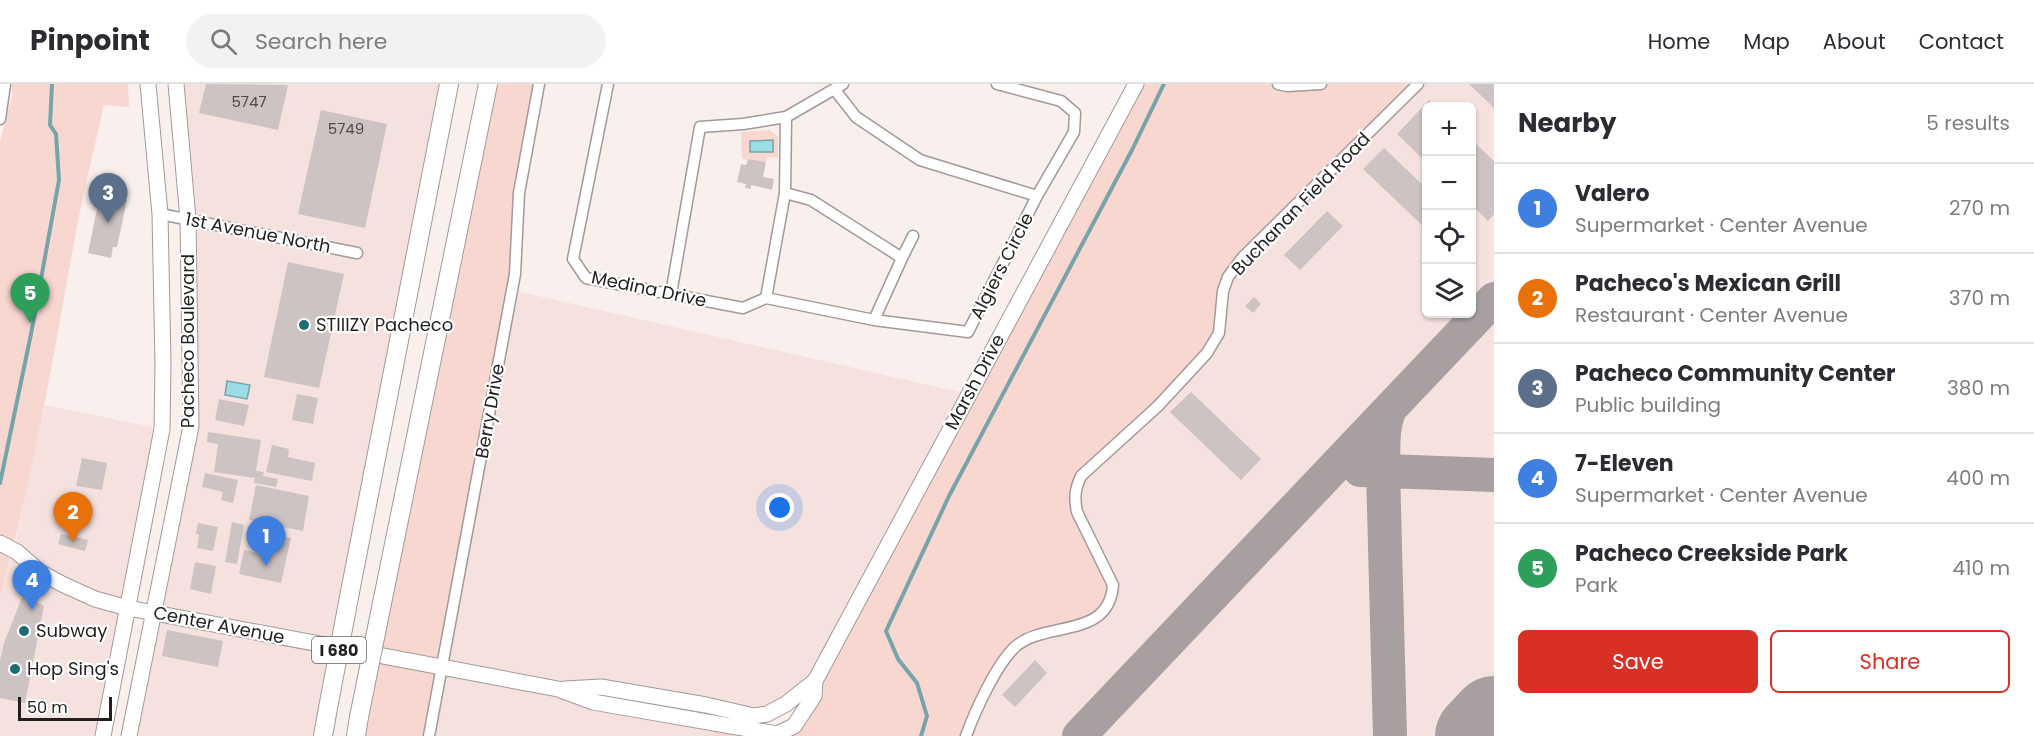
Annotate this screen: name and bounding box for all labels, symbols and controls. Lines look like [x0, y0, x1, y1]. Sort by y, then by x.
search box [186, 14, 606, 68]
text: Pinpoint [30, 21, 150, 60]
icon: search [207, 25, 240, 58]
text: Search here [255, 26, 387, 57]
text: Home [1648, 27, 1710, 56]
text: Map [1743, 27, 1790, 56]
text: About [1823, 27, 1886, 56]
text: Contact [1919, 27, 2004, 56]
house number: 5747 [231, 91, 267, 112]
map controls [1422, 102, 1476, 318]
button: + [1422, 102, 1476, 156]
text: Nearby [1518, 105, 1616, 141]
text: 5 results [1926, 109, 2010, 137]
house number: 5749 [328, 118, 364, 139]
street label: Buchanan Field Road [1226, 127, 1376, 281]
button: − [1422, 156, 1476, 210]
pin: 3 [88, 174, 128, 223]
text: Valero [1575, 178, 1649, 209]
text: 1 [1534, 194, 1541, 222]
text: 270 m [1949, 194, 2010, 222]
street label: 1st Avenue North [183, 206, 333, 259]
street label: Algiers Circle [964, 208, 1039, 323]
button: locate [1422, 210, 1476, 264]
text: Supermarket · Center Avenue [1575, 211, 1868, 239]
street label: Pacheco Boulevard [175, 254, 200, 428]
street label: Medina Drive [589, 264, 709, 313]
button: layers [1422, 264, 1476, 318]
text: Pacheco's Mexican Grill [1575, 268, 1841, 299]
pin: 5 [10, 274, 50, 323]
text: 2 [1532, 284, 1543, 312]
text: 370 m [1949, 284, 2010, 312]
text: Restaurant · Center Avenue [1575, 301, 1848, 329]
place label: STIIIZY Pacheco [316, 312, 453, 337]
marker: STIIIZY Pacheco [297, 318, 311, 332]
street label: Marsh Drive [939, 329, 1010, 434]
text: Pacheco Community Center [1575, 358, 1895, 389]
street label: Berry Drive [469, 362, 510, 460]
text: 3 [1531, 374, 1544, 402]
text: 380 m [1947, 374, 2010, 402]
text: Public building [1575, 391, 1721, 419]
text: 7-Eleven [1575, 448, 1674, 479]
text: 4 [1531, 464, 1544, 492]
text: 400 m [1946, 464, 2010, 492]
text: Supermarket · Center Avenue [1575, 481, 1868, 509]
pin: 2 [54, 492, 92, 542]
your location [765, 493, 794, 522]
pin: 1 [246, 516, 286, 566]
text: Pacheco Creekside Park [1575, 538, 1848, 569]
text: 5 [1531, 554, 1544, 582]
text: 410 m [1953, 554, 2010, 582]
pin: 4 [12, 560, 51, 610]
text: Park [1575, 571, 1618, 599]
street label: Center Avenue [151, 600, 287, 650]
place label: Subway [36, 618, 107, 643]
marker: Subway [17, 624, 31, 638]
button: Save [1518, 630, 1758, 693]
button: Share [1770, 630, 2010, 693]
road number: I 680 [312, 637, 366, 663]
place label: Hop Sing's [27, 656, 119, 681]
marker: Hop Sing's [8, 662, 22, 676]
scale bar [18, 694, 112, 722]
text: 50 m [27, 696, 68, 719]

